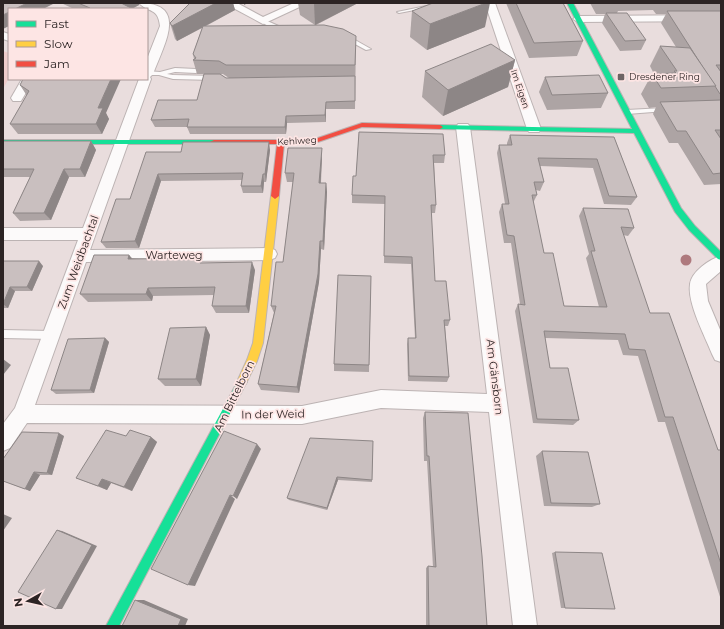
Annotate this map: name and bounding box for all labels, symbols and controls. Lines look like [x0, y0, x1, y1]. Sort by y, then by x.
legend [8, 8, 148, 80]
text: Fast [44, 16, 69, 31]
text: Slow [44, 36, 73, 51]
text: Jam [43, 56, 70, 71]
street label: Im Eigen [509, 68, 532, 110]
place label: Dresdener Ring [629, 71, 700, 82]
marker: Dresdener Ring [616, 72, 626, 82]
street label: Kehlweg [277, 134, 317, 147]
street label: Zum Weidbachtal [55, 213, 101, 311]
street label: Warteweg [145, 248, 203, 262]
street label: Am Gänsborn [483, 338, 507, 416]
street label: Am Bittelborn [211, 358, 257, 434]
street label: In der Weid [241, 406, 305, 422]
north arrow [8, 581, 48, 621]
text: N [11, 597, 26, 608]

